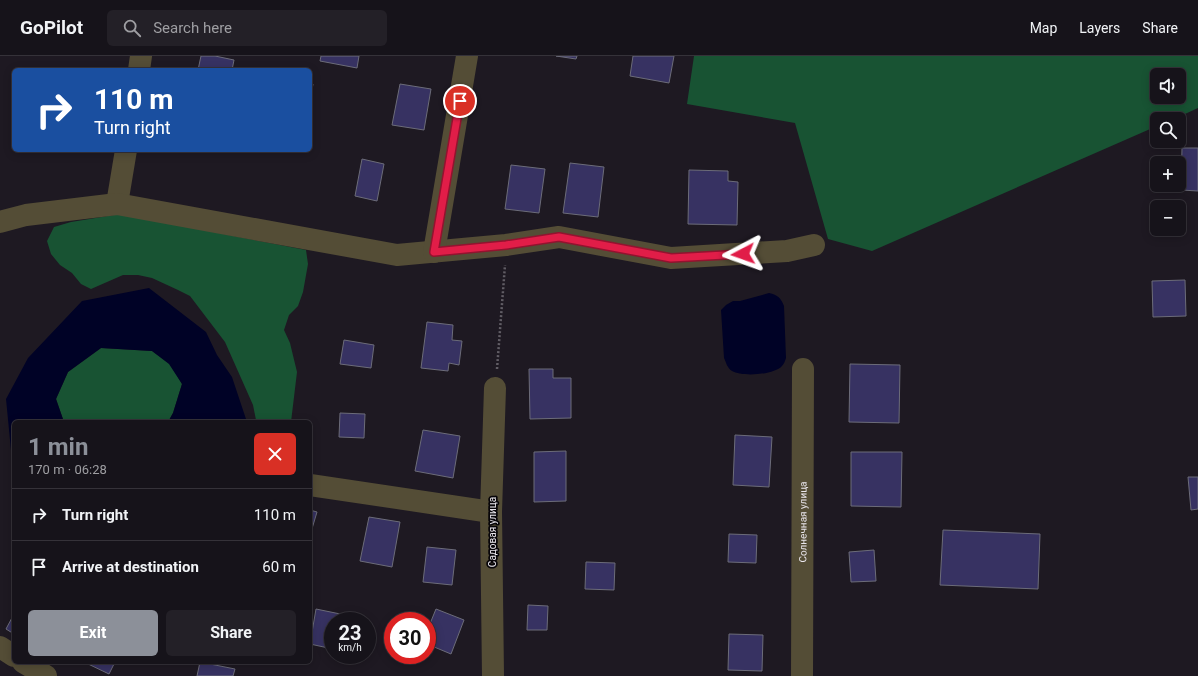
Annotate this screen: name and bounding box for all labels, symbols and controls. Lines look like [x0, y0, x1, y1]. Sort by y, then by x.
search box [107, 10, 387, 46]
text: GoPilot [20, 16, 83, 39]
icon: search [121, 17, 143, 39]
text: Search here [153, 19, 232, 37]
text: Map [1030, 20, 1057, 36]
text: Layers [1079, 20, 1120, 36]
text: Share [1142, 20, 1178, 36]
map controls [1150, 68, 1186, 236]
button: sound [1150, 68, 1186, 104]
text: 110 m [94, 83, 173, 116]
icon: right [28, 84, 80, 136]
pin [443, 84, 477, 118]
icon: arrive [449, 90, 471, 112]
button: search [1150, 112, 1186, 148]
text: Turn right [94, 117, 171, 138]
button: + [1150, 156, 1186, 192]
button: − [1150, 200, 1186, 236]
position arrow [722, 233, 764, 275]
text: 1 min [28, 433, 88, 461]
button: close [254, 433, 296, 475]
text: 170 m · 06:28 [28, 462, 107, 477]
street label: Солнечная улица [797, 481, 808, 563]
street label: Садовая улица [487, 497, 498, 567]
icon: right [28, 504, 50, 526]
text: Turn right [62, 506, 128, 524]
text: 110 m [254, 506, 296, 524]
icon: arrive [28, 556, 50, 578]
text: Arrive at destination [62, 558, 199, 576]
text: 60 m [262, 558, 296, 576]
button: Exit [28, 610, 158, 656]
button: Share [166, 610, 296, 656]
speed limit sign: 30 [384, 612, 436, 664]
text: 23 [339, 621, 361, 645]
text: km/h [338, 642, 362, 653]

